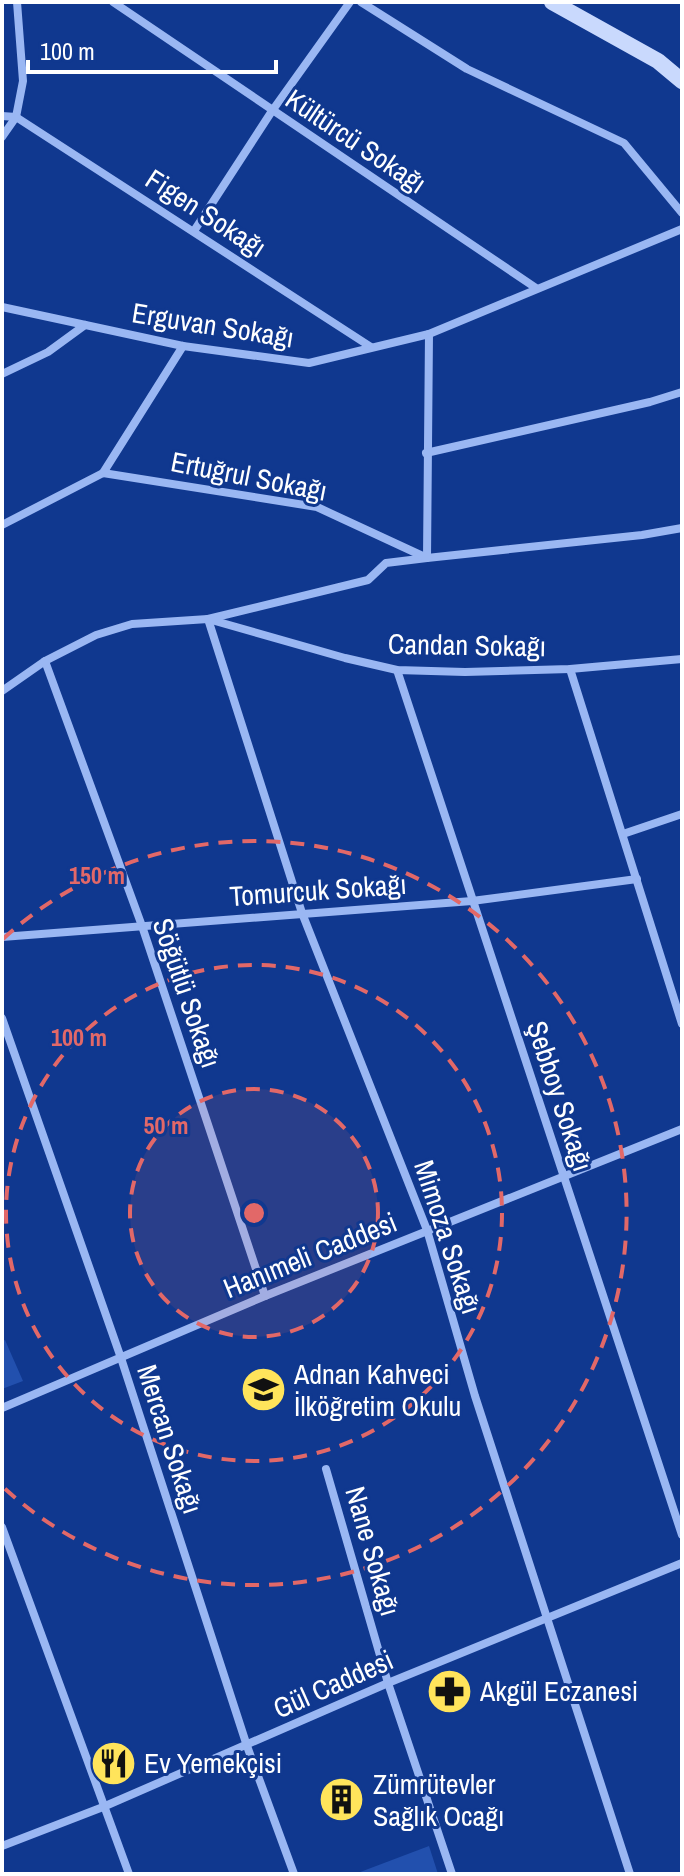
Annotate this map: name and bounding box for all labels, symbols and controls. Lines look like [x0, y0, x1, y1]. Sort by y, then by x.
scale bar [28, 24, 276, 74]
text: 100 m [40, 35, 95, 67]
street label: Kültürcü Sokağı [278, 80, 434, 202]
street label: Figen Sokağı [138, 160, 274, 266]
street label: Erguvan Sokağı [129, 293, 297, 357]
street label: Ertuğrul Sokağı [168, 442, 330, 510]
street label: Candan Sokağı [388, 625, 546, 665]
text: 150 m [69, 859, 125, 891]
street label: Tomurcuk Sokağı [228, 865, 408, 915]
street label: Söğütlü Sokağı [144, 913, 230, 1073]
street label: Şebboy Sokağı [518, 1016, 602, 1176]
text: 100 m [51, 1021, 107, 1053]
text: 50 m [144, 1109, 188, 1141]
street label: Mimoza Sokağı [405, 1155, 491, 1319]
centre of rings [240, 1199, 268, 1227]
street label: Hanımeli Caddesi [218, 1203, 402, 1307]
place label: Adnan Kahveci İlköğretim Okulu [293, 1355, 461, 1425]
street label: Mercan Sokağı [128, 1360, 212, 1518]
school or university icon: Adnan Kahveci İlköğretim Okulu [239, 1366, 287, 1414]
street label: Nane Sokağı [336, 1482, 410, 1620]
street label: Gül Caddesi [267, 1641, 399, 1727]
pharmacy icon: Akgül Eczanesi [425, 1667, 473, 1715]
place label: Akgül Eczanesi [479, 1672, 638, 1710]
restaurant icon: Ev Yemekçisi [89, 1739, 137, 1787]
place label: Ev Yemekçisi [144, 1744, 282, 1782]
place label: Zümrütevler Sağlık Ocağı [373, 1765, 504, 1835]
building icon: Zümrütevler Sağlık Ocağı [318, 1776, 366, 1824]

